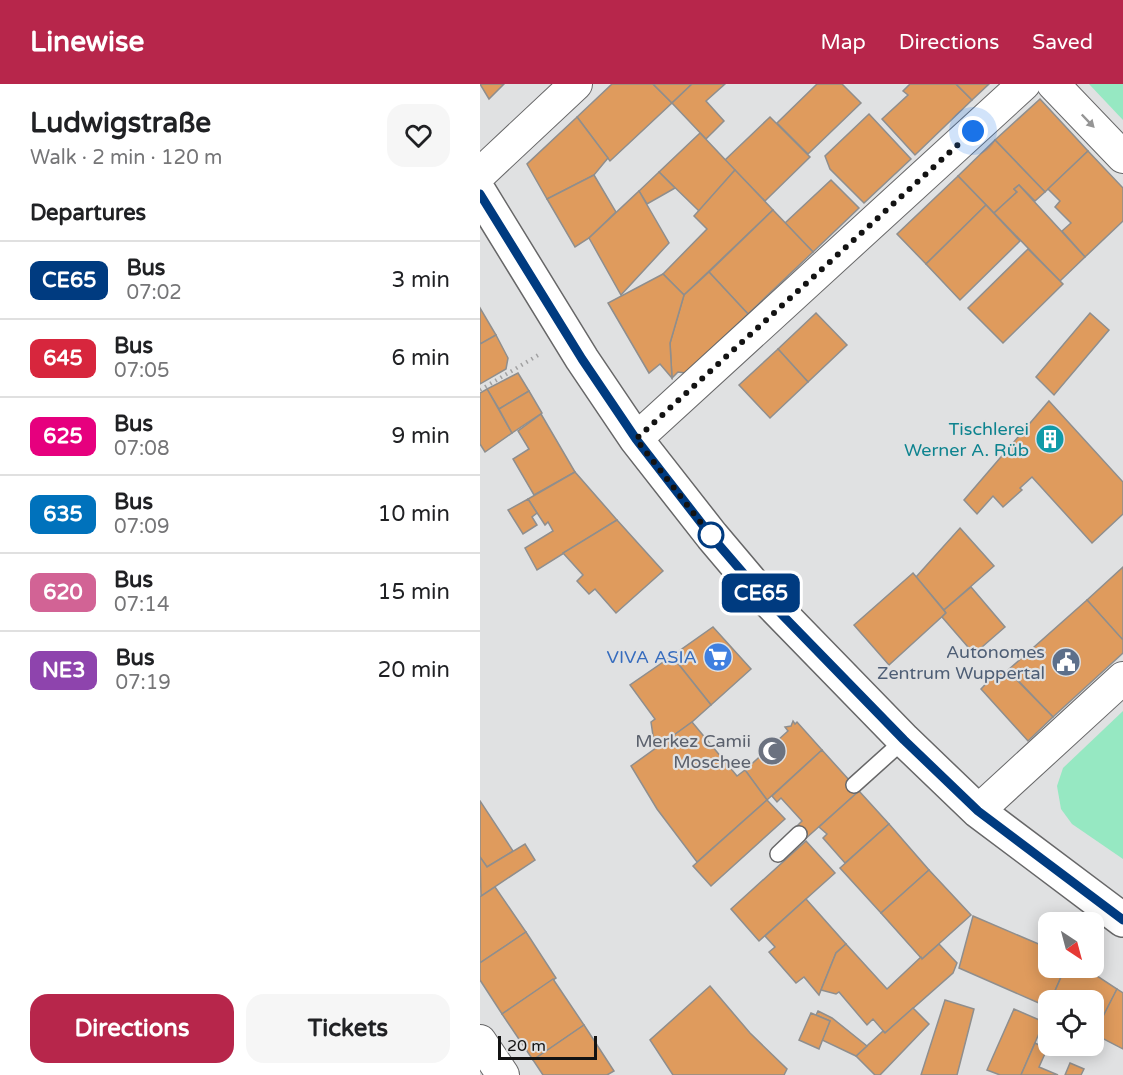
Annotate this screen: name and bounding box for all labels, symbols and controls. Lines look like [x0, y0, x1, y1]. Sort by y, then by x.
text: Linewise [30, 25, 144, 59]
text: Map [820, 30, 866, 55]
text: Directions [899, 30, 999, 55]
text: Saved [1032, 30, 1093, 55]
button: heart [387, 104, 450, 167]
text: Ludwigstraße [30, 106, 211, 140]
one-way arrow [1081, 113, 1095, 128]
your location [958, 116, 988, 146]
text: Walk · 2 min · 120 m [30, 146, 222, 170]
text: Departures [30, 200, 146, 226]
text: Bus [126, 255, 165, 281]
text: 3 min [391, 267, 450, 293]
text: CE65 [42, 268, 96, 293]
text: 07:02 [126, 281, 182, 305]
text: Bus [114, 333, 153, 359]
text: 6 min [391, 345, 450, 371]
text: 645 [43, 346, 83, 371]
text: 07:05 [114, 359, 169, 383]
text: Bus [114, 411, 153, 437]
place label: Tischlerei Werner A. Rüb [904, 418, 1029, 461]
text: 9 min [391, 423, 450, 449]
building icon: Tischlerei Werner A. Rüb [1034, 423, 1066, 455]
text: 625 [43, 424, 83, 449]
text: 07:08 [114, 437, 169, 461]
text: Bus [114, 489, 153, 515]
text: 10 min [378, 501, 450, 527]
text: 635 [43, 502, 83, 527]
text: 07:09 [114, 515, 169, 539]
unlabelled marker [698, 522, 724, 548]
text: Bus [114, 567, 153, 593]
line badge: CE65 [719, 574, 803, 612]
text: 15 min [378, 579, 450, 605]
text: 620 [43, 580, 83, 605]
text: CE65 [734, 581, 788, 606]
text: 07:14 [114, 593, 169, 617]
supermarket icon: VIVA ASIA [702, 641, 734, 673]
place label: Autonomes Zentrum Wuppertal [877, 641, 1045, 684]
text: Bus [115, 645, 155, 671]
place label: VIVA ASIA [606, 646, 697, 668]
public building icon: Autonomes Zentrum Wuppertal [1050, 646, 1082, 678]
text: 20 min [378, 657, 450, 683]
text: NE3 [42, 658, 85, 683]
text: 07:19 [115, 671, 171, 695]
place label: Merkez Camii Moschee [635, 730, 751, 773]
mosque icon: Merkez Camii Moschee [756, 735, 788, 767]
north arrow [1038, 912, 1104, 978]
map controls [1038, 912, 1104, 1056]
button: locate [1038, 990, 1104, 1056]
button: Directions [30, 994, 234, 1063]
button: Tickets [246, 994, 450, 1063]
scale bar [498, 1033, 597, 1060]
text: 20 m [507, 1036, 546, 1056]

